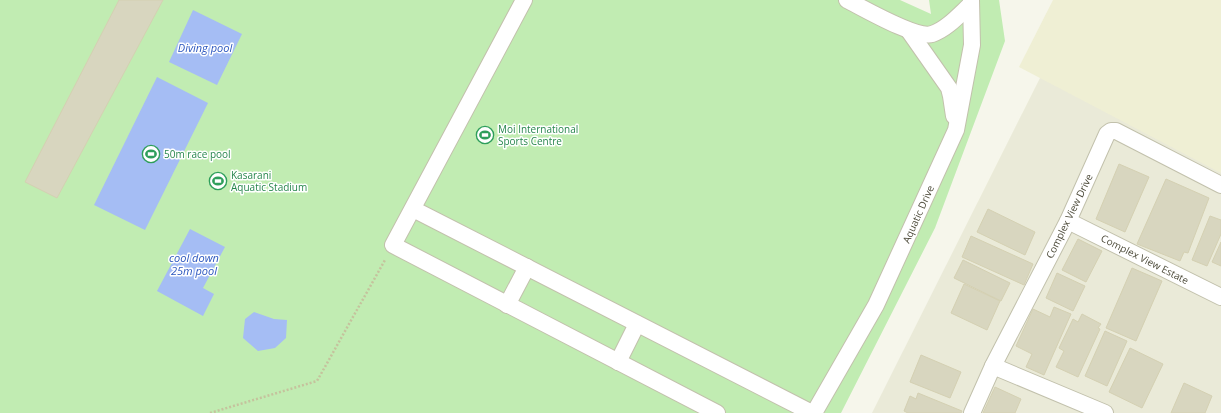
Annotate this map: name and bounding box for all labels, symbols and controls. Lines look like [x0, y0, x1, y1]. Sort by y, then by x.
water label: Diving pool [178, 40, 232, 55]
place label: Moi International Sports Centre [498, 122, 578, 148]
sports icon: Moi International Sports Centre [475, 125, 495, 145]
sports icon: 50m race pool [141, 144, 161, 164]
place label: 50m race pool [164, 147, 231, 161]
place label: Kasarani Aquatic Stadium [231, 168, 307, 194]
sports icon: Kasarani Aquatic Stadium [208, 171, 228, 191]
street label: Complex View Drive [1042, 171, 1096, 261]
street label: Aquatic Drive [899, 182, 937, 245]
street label: Complex View Estate [1099, 231, 1192, 287]
water label: cool down 25m pool [169, 250, 219, 278]

